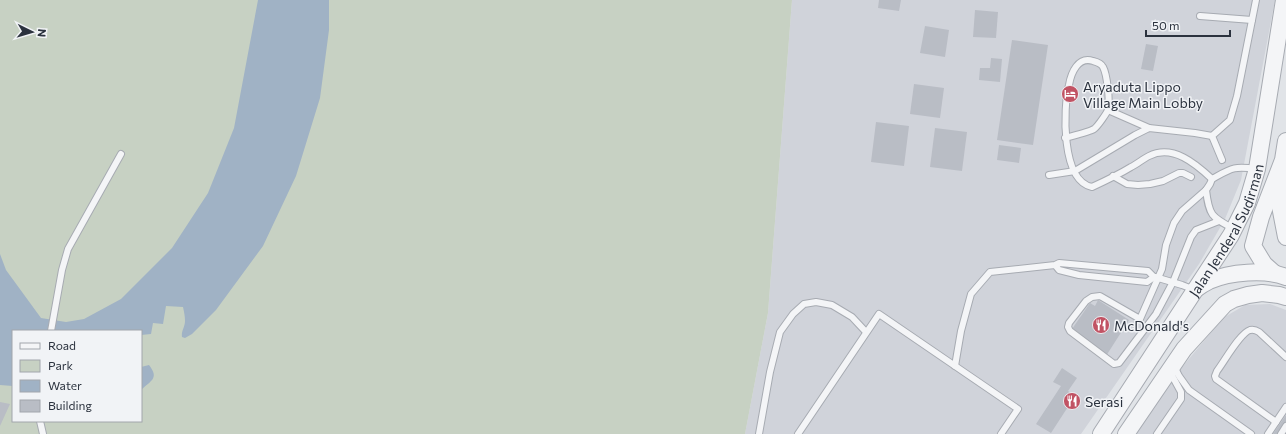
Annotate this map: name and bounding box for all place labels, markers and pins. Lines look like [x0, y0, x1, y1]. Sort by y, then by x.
place label: Aryaduta Lippo Village Main Lobby [1083, 78, 1203, 111]
hotel icon: Aryaduta Lippo Village Main Lobby [1060, 84, 1080, 104]
restaurant icon: McDonald's [1091, 315, 1111, 335]
place label: McDonald's [1114, 317, 1189, 334]
restaurant icon: Serasi [1062, 391, 1082, 411]
place label: Serasi [1085, 393, 1123, 410]

